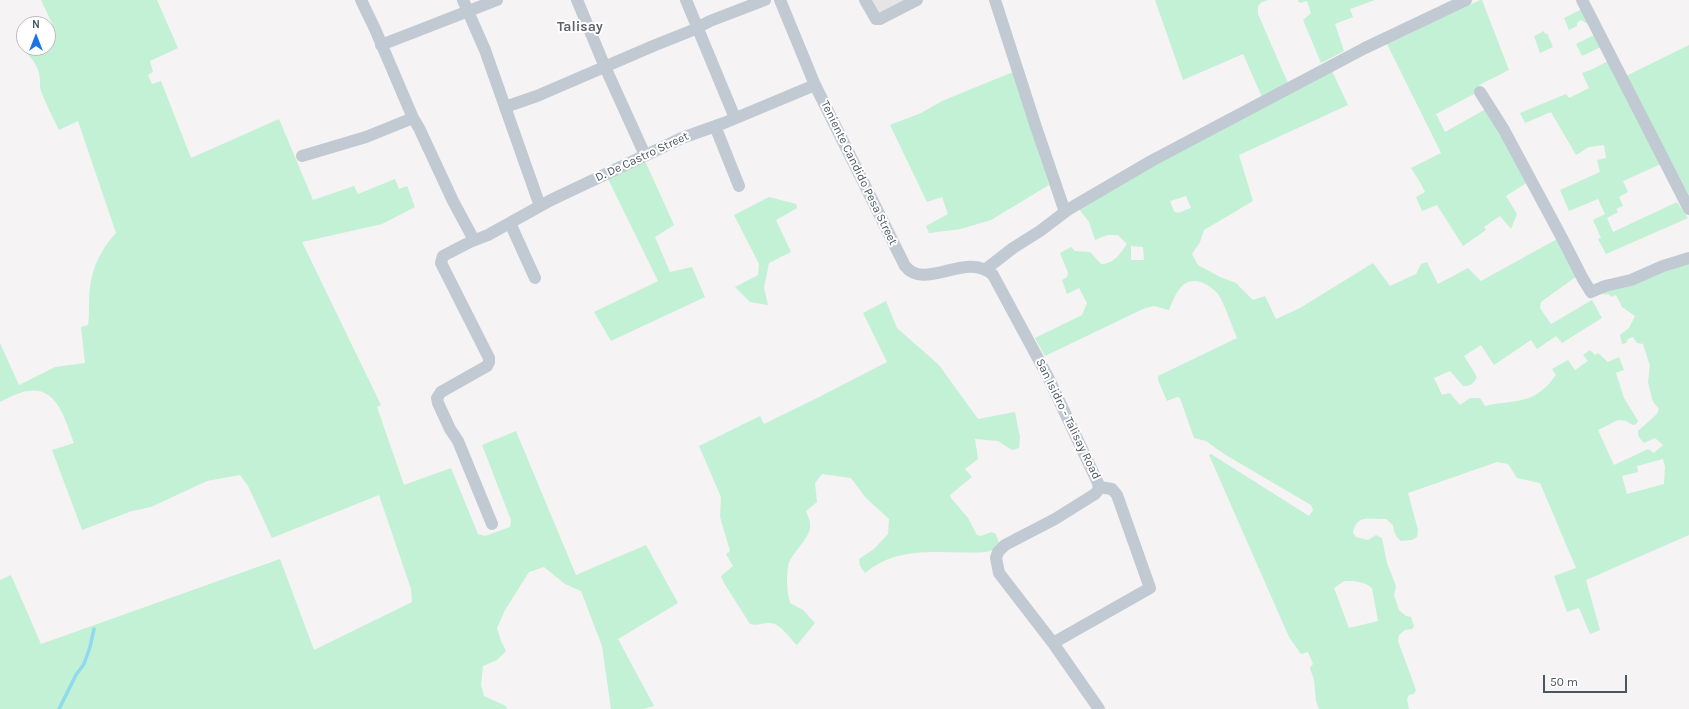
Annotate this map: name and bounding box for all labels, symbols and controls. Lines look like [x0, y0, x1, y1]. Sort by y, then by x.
north arrow [16, 16, 56, 56]
text: N [32, 18, 40, 31]
district label: Talisay [557, 19, 603, 35]
street label: Teniente Candido Pesa Street [818, 98, 900, 248]
street label: D. De Castro Street [593, 129, 691, 185]
street label: San Isidro - Talisay Road [1032, 356, 1104, 482]
scale bar [1545, 667, 1629, 693]
text: 50 m [1550, 675, 1578, 689]

